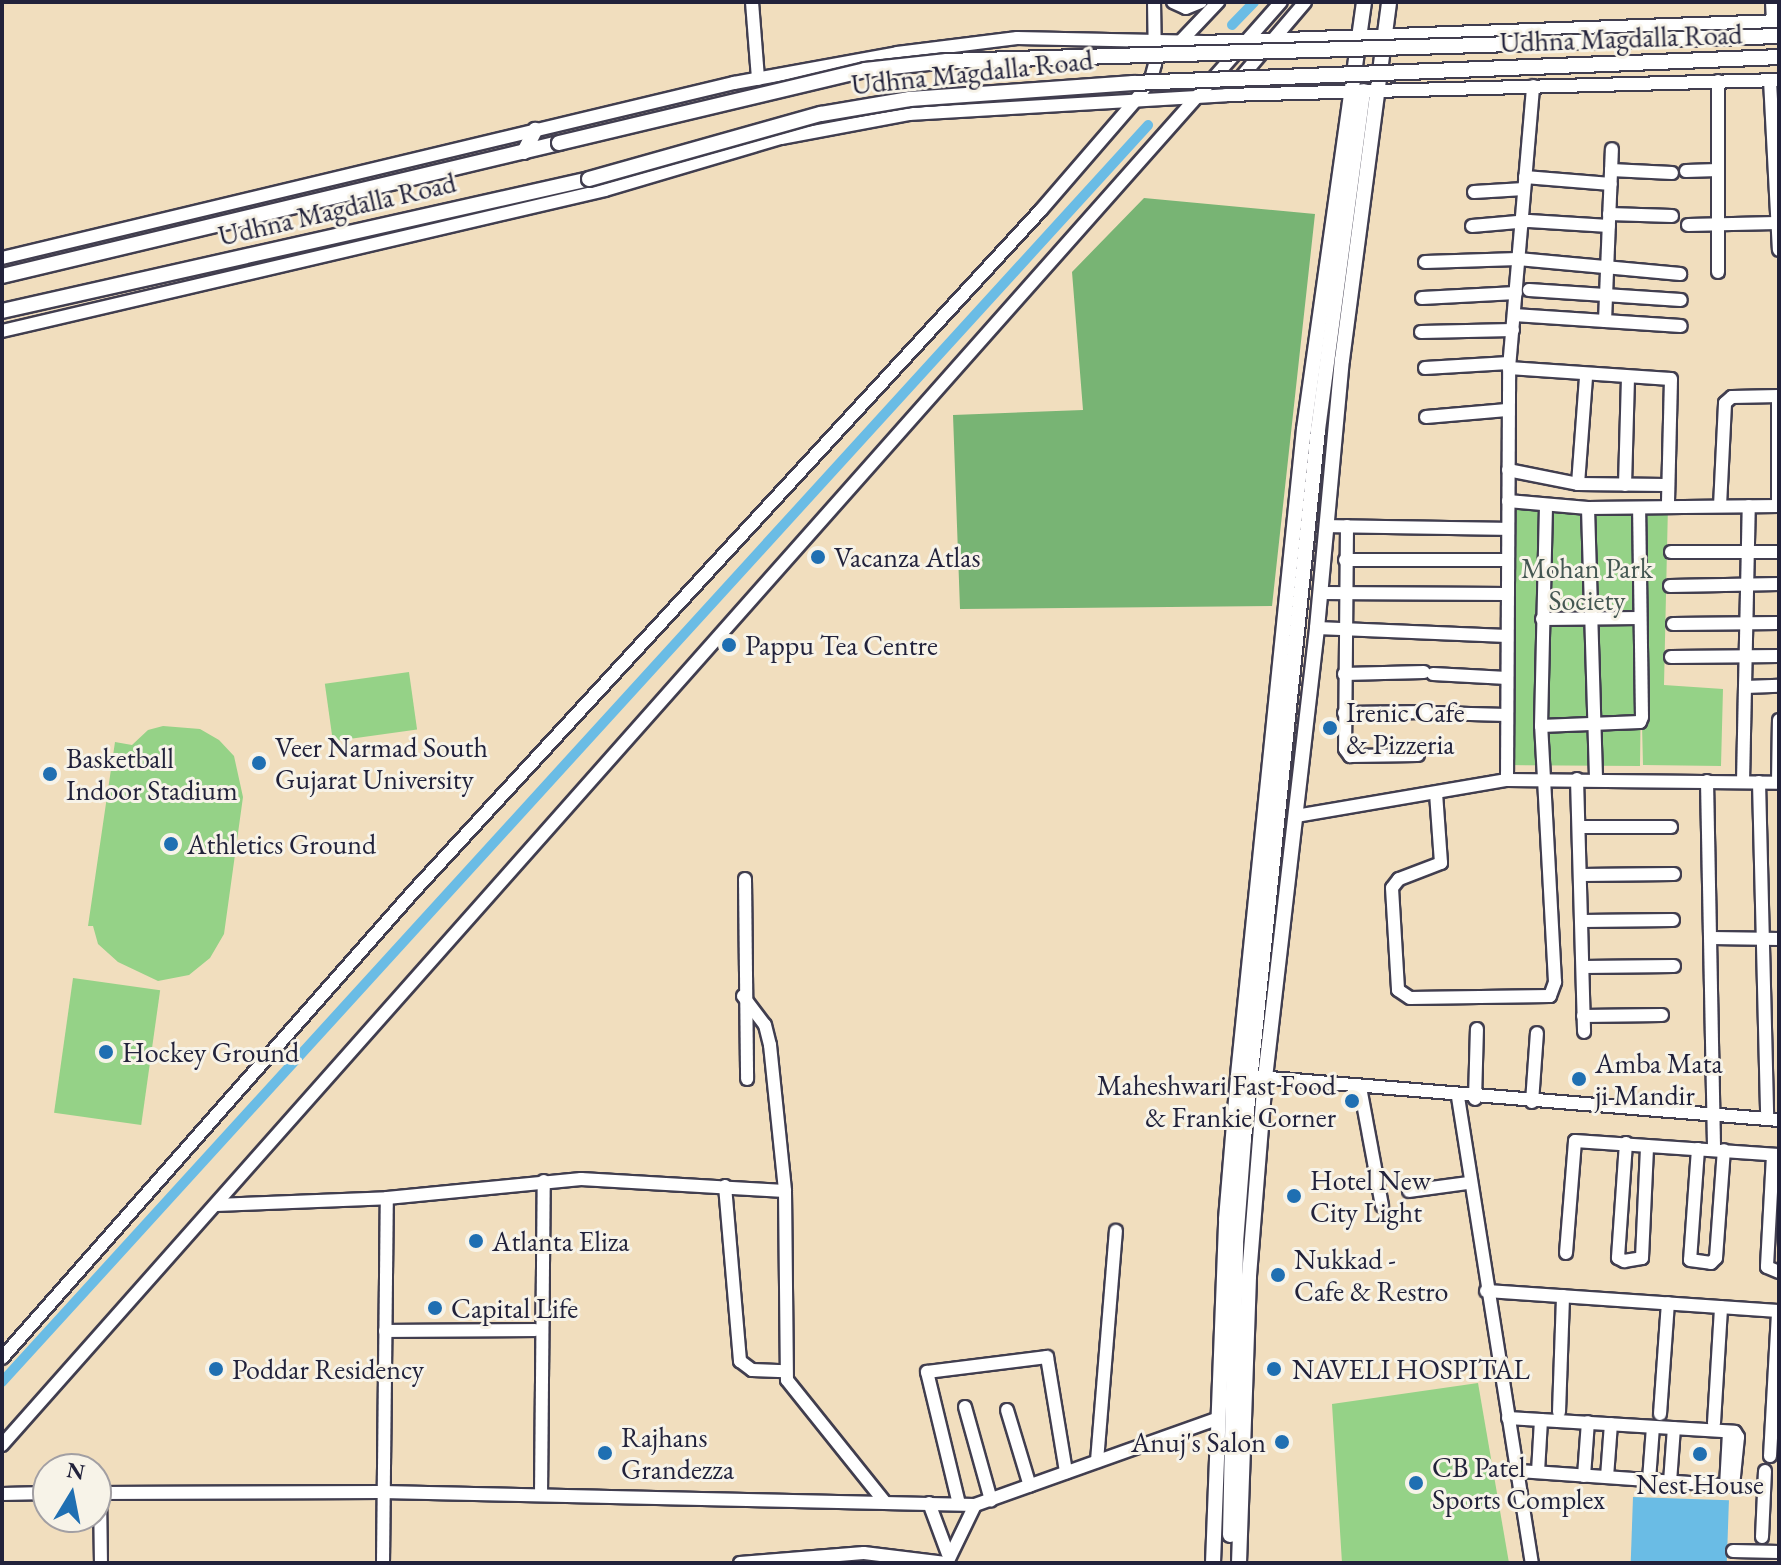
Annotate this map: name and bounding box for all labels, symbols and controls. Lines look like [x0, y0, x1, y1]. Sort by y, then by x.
street label: Udhna Magdalla Road [1499, 17, 1743, 59]
street label: Udhna Magdalla Road [849, 43, 1095, 101]
street label: Udhna Magdalla Road [215, 165, 459, 253]
place label: Vacanza Atlas [834, 540, 981, 574]
marker: Vacanza Atlas [809, 548, 827, 566]
park label: Mohan Park Society [1521, 551, 1653, 617]
place label: Pappu Tea Centre [745, 628, 938, 662]
marker: Pappu Tea Centre [720, 636, 738, 654]
place label: Irenic Cafe & Pizzeria [1346, 695, 1465, 761]
marker: Irenic Cafe & Pizzeria [1321, 719, 1339, 737]
place label: Veer Narmad South Gujarat University [275, 730, 488, 796]
place label: Basketball Indoor Stadium [66, 741, 238, 807]
marker: Veer Narmad South Gujarat University [250, 754, 268, 772]
marker: Basketball Indoor Stadium [41, 765, 59, 783]
place label: Athletics Ground [187, 827, 376, 861]
marker: Athletics Ground [162, 835, 180, 853]
place label: Hockey Ground [122, 1035, 299, 1069]
marker: Hockey Ground [97, 1043, 115, 1061]
place label: Amba Mata ji Mandir [1595, 1046, 1723, 1112]
place label: Maheshwari Fast Food & Frankie Corner [1097, 1068, 1336, 1134]
marker: Amba Mata ji Mandir [1570, 1070, 1588, 1088]
marker: Maheshwari Fast Food & Frankie Corner [1343, 1092, 1361, 1110]
place label: Hotel New City Light [1310, 1163, 1431, 1229]
marker: Hotel New City Light [1285, 1187, 1303, 1205]
place label: Atlanta Eliza [492, 1224, 630, 1258]
marker: Atlanta Eliza [467, 1232, 485, 1250]
place label: Nukkad - Cafe & Restro [1294, 1242, 1448, 1308]
marker: Nukkad - Cafe & Restro [1269, 1266, 1287, 1284]
place label: Capital Life [451, 1291, 578, 1325]
marker: Capital Life [426, 1299, 444, 1317]
place label: Poddar Residency [232, 1352, 424, 1386]
place label: NAVELI HOSPITAL [1292, 1352, 1530, 1386]
marker: NAVELI HOSPITAL [1263, 1358, 1285, 1380]
marker: Poddar Residency [207, 1360, 225, 1378]
place label: Rajhans Grandezza [621, 1420, 734, 1486]
place label: Anuj's Salon [1131, 1425, 1266, 1459]
marker: Anuj's Salon [1273, 1433, 1291, 1451]
marker: Rajhans Grandezza [596, 1444, 614, 1462]
marker: Nest House [1691, 1445, 1709, 1463]
place label: CB Patel Sports Complex [1432, 1450, 1605, 1516]
north arrow [32, 1453, 112, 1533]
text: N [65, 1455, 87, 1487]
place label: Nest House [1636, 1467, 1764, 1501]
marker: CB Patel Sports Complex [1407, 1474, 1425, 1492]

